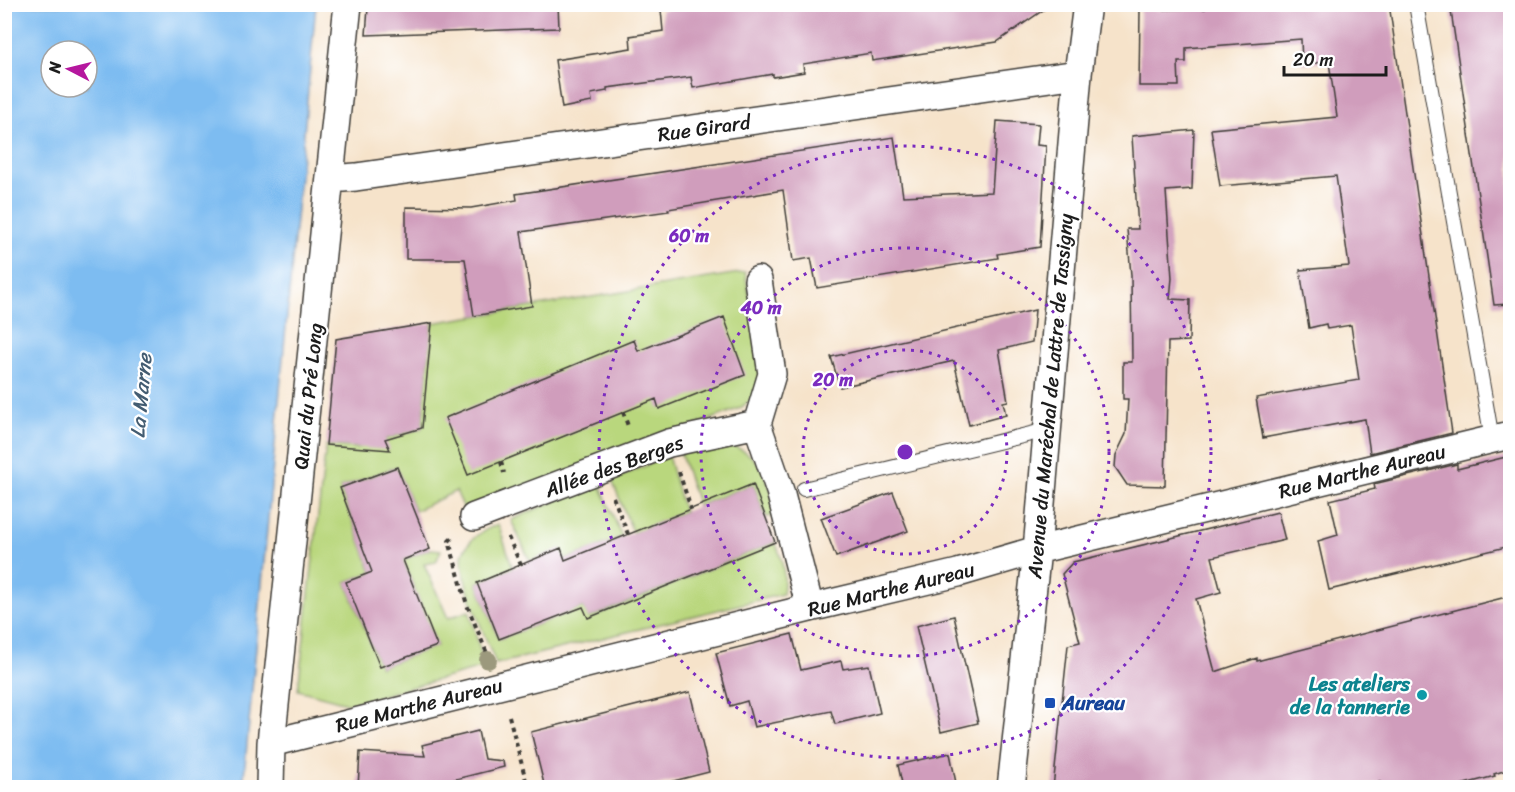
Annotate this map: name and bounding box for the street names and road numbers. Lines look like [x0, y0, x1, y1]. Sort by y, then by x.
street label: Rue Girard [655, 104, 754, 152]
street label: Avenue du Maréchal de Lattre de Tassigny [1017, 211, 1084, 581]
street label: Quai du Pré Long [283, 321, 334, 471]
street label: Allée des Berges [539, 425, 689, 508]
street label: Rue Marthe Aureau [1275, 434, 1449, 509]
street label: Rue Marthe Aureau [804, 552, 978, 627]
street label: Rue Marthe Aureau [332, 668, 506, 743]

